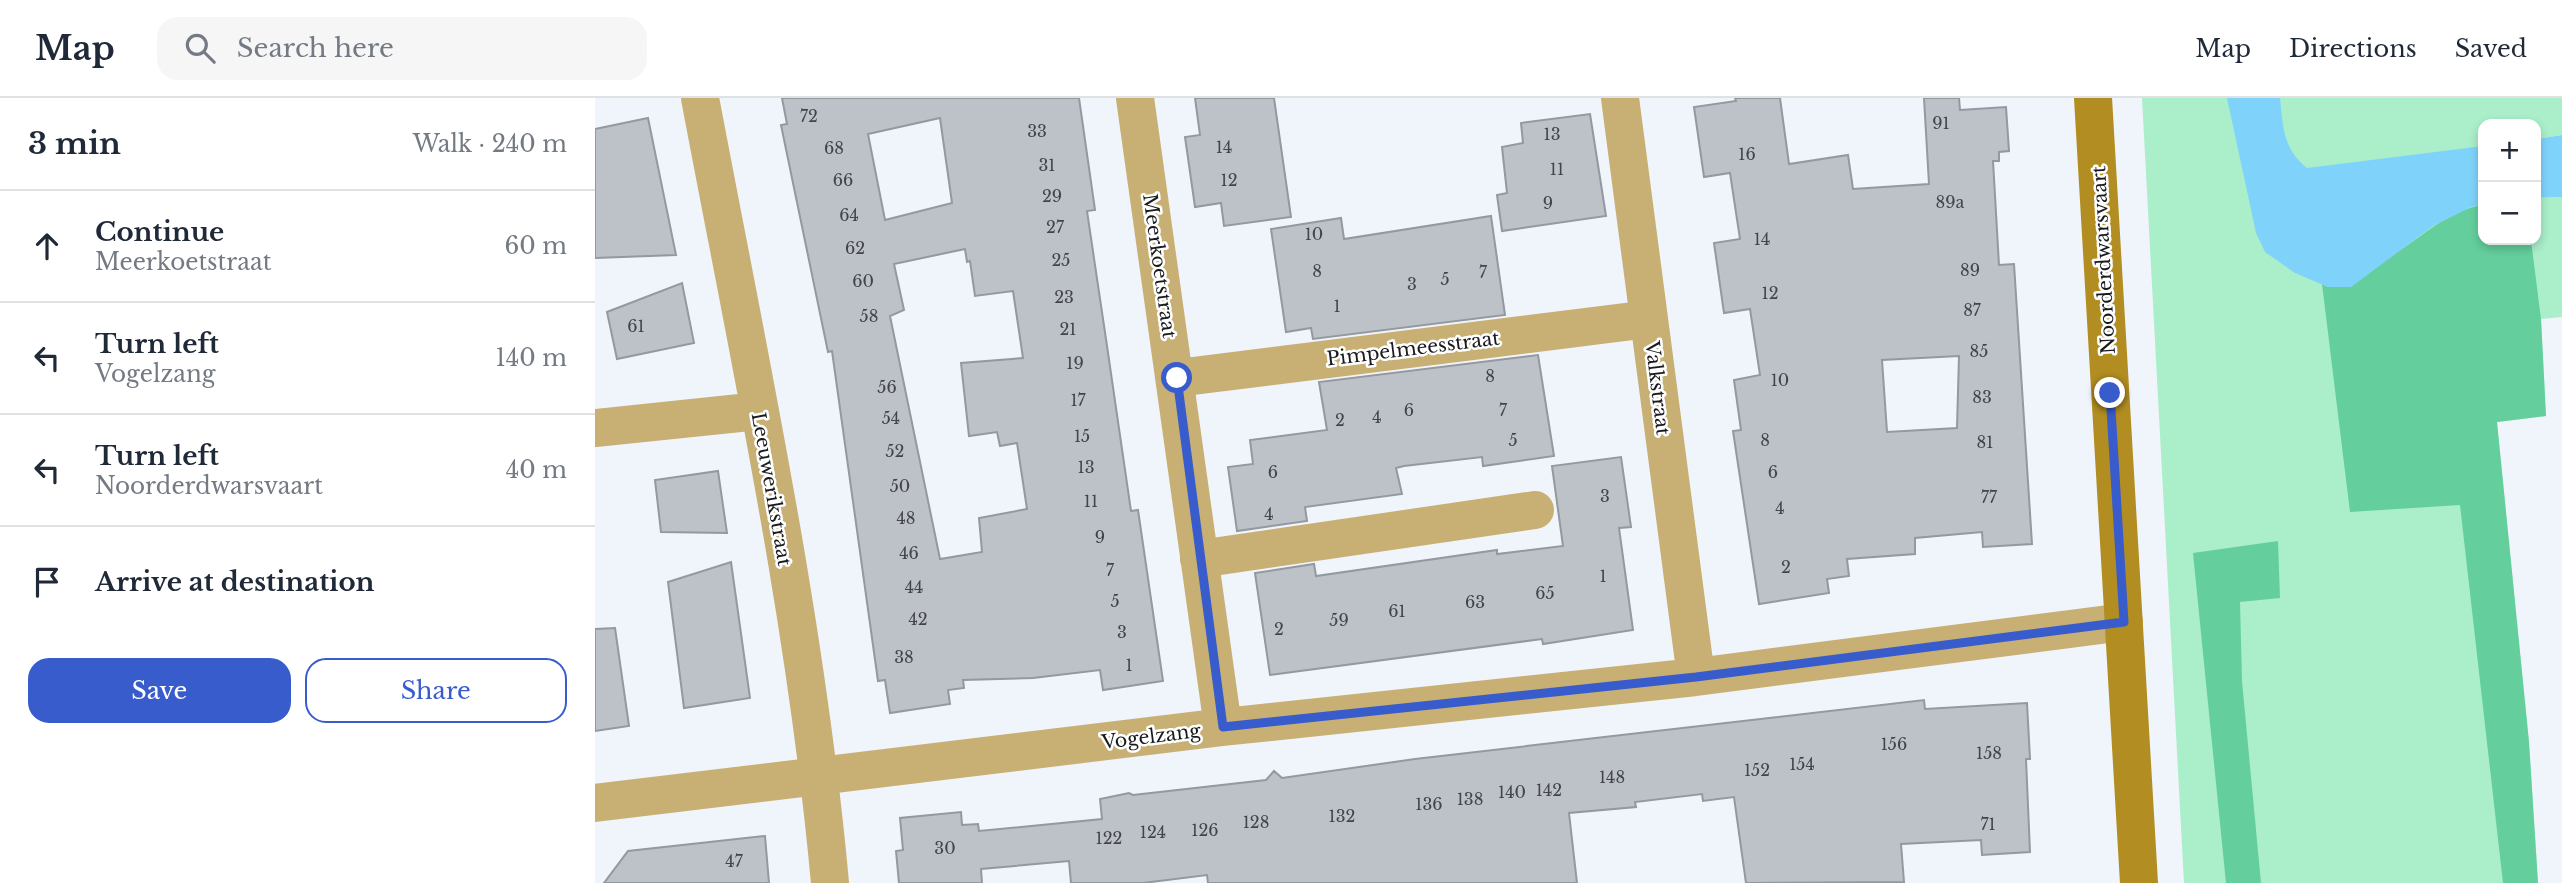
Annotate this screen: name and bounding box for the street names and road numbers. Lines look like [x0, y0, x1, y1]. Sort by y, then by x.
street label: Noorderdwarsvaart [2087, 165, 2120, 355]
street label: Meerkoetstraat [1138, 192, 1181, 341]
street label: Pimpelmeesstraat [1325, 326, 1502, 370]
street label: Valkstraat [1640, 339, 1675, 437]
street label: Leeuwerikstraat [747, 411, 796, 568]
street label: Vogelzang [1099, 719, 1203, 754]

